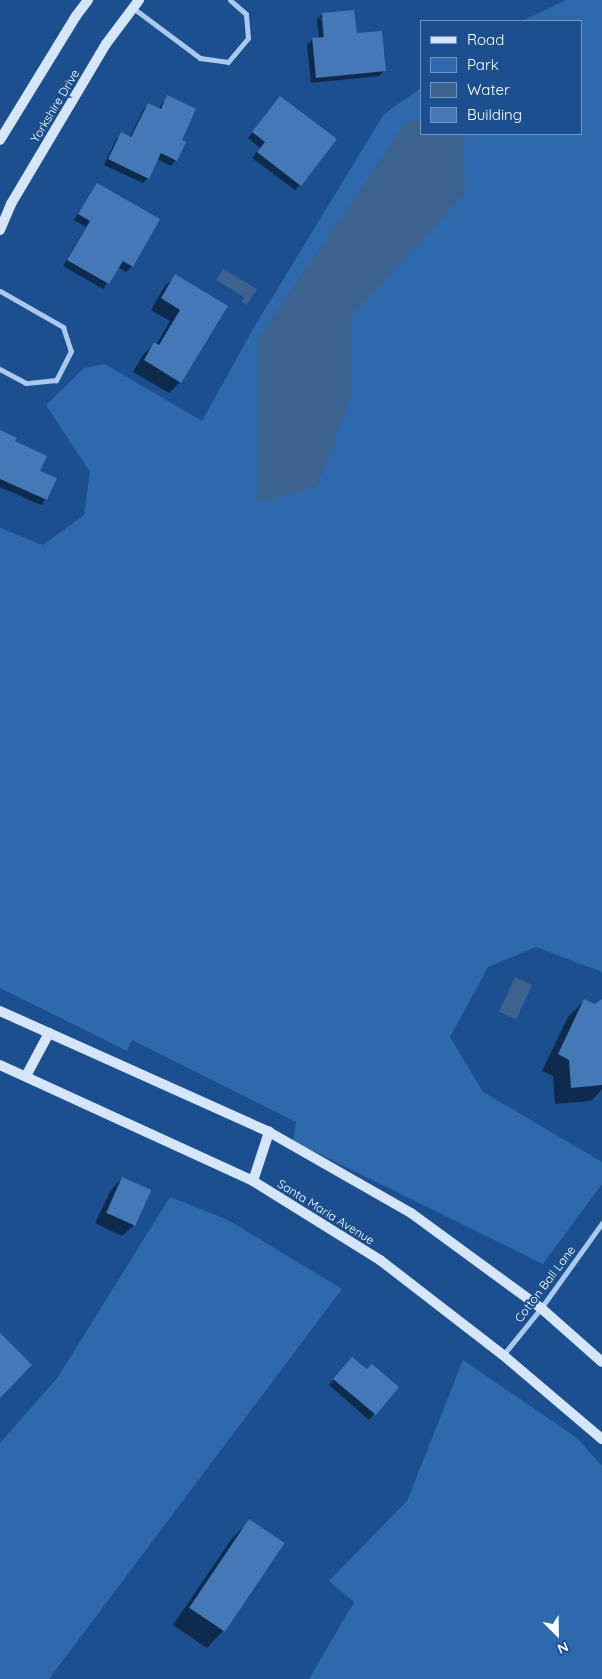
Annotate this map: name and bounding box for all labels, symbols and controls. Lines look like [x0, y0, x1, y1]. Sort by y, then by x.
legend [420, 20, 582, 135]
text: Road [467, 30, 504, 49]
text: Park [467, 55, 499, 74]
street label: Yorkshire Drive [28, 67, 82, 145]
text: Water [467, 80, 510, 99]
text: Building [467, 105, 522, 124]
street label: Santa Maria Avenue [275, 1176, 377, 1248]
street label: Cotton Ball Lane [512, 1243, 578, 1325]
north arrow [532, 1609, 582, 1659]
text: N [555, 1638, 571, 1658]

